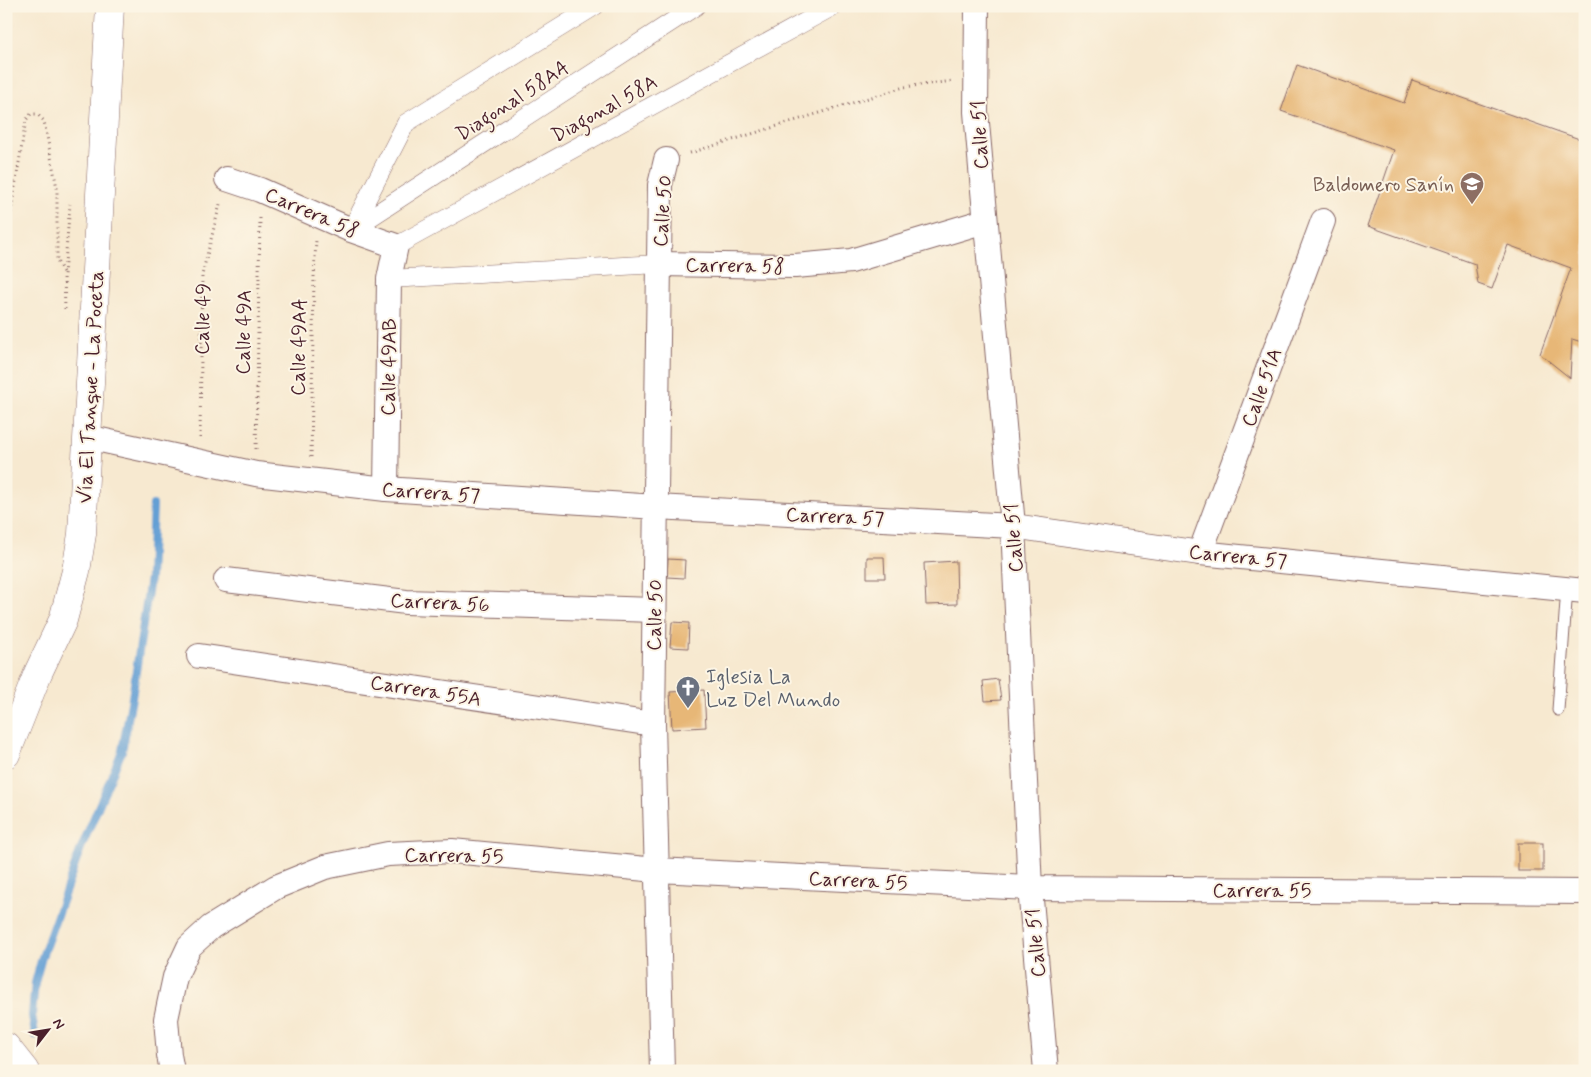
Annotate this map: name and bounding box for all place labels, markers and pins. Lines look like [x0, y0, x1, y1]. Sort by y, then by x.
school or university icon: Baldomero Sanín [1459, 171, 1485, 205]
place label: Baldomero Sanín [1313, 172, 1454, 199]
place label: Iglesia La Luz Del Mundo [706, 664, 840, 714]
church icon: Iglesia La Luz Del Mundo [675, 675, 701, 709]

